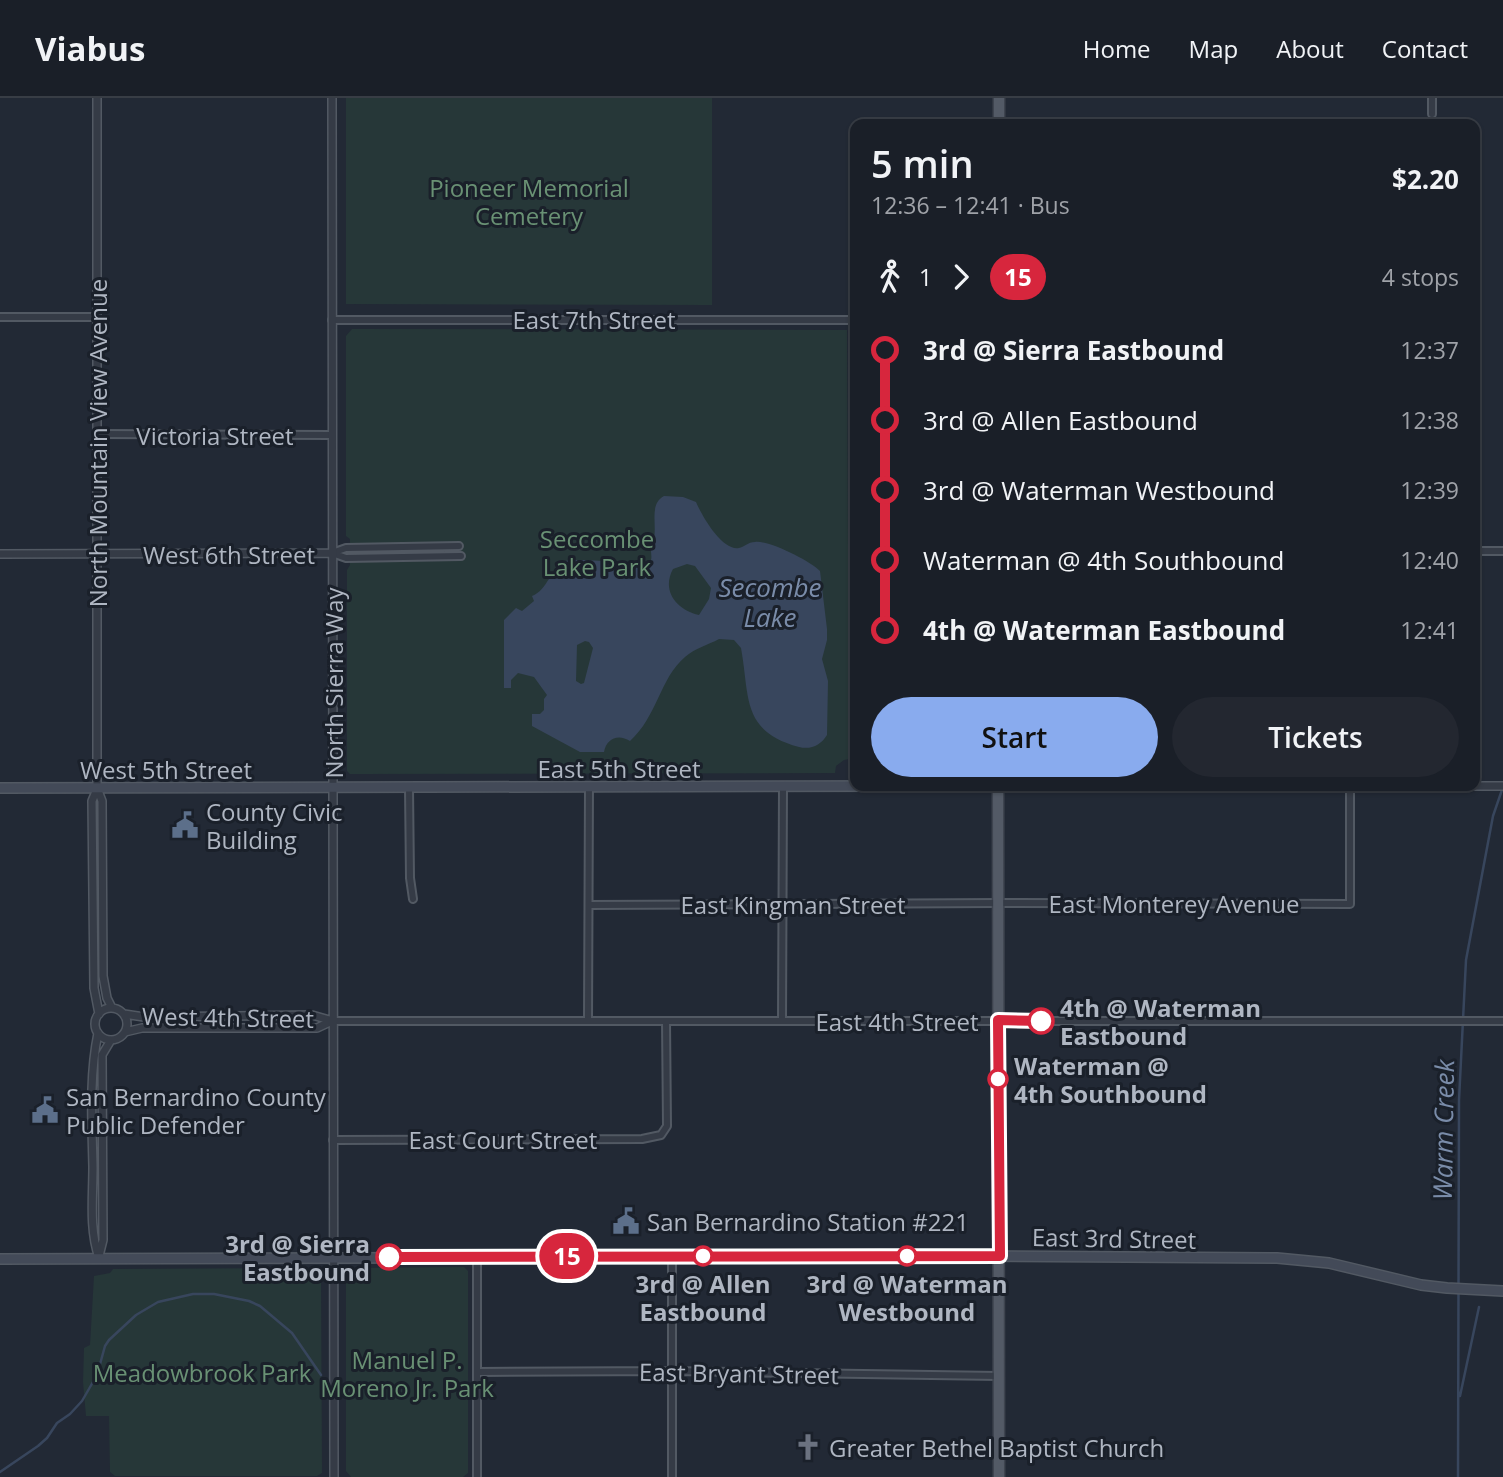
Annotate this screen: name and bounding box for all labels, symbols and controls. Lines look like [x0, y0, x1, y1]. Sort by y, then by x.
text: Viabus [35, 26, 145, 71]
text: Home [1083, 32, 1151, 65]
text: Map [1189, 32, 1238, 65]
text: About [1276, 32, 1344, 65]
text: Contact [1382, 32, 1468, 65]
text: 5 min [871, 137, 974, 189]
text: $2.20 [1392, 161, 1459, 197]
park label: Pioneer Memorial Cemetery [429, 171, 629, 232]
text: 12:36 – 12:41 · Bus [871, 189, 1070, 221]
icon: walk [871, 258, 909, 296]
icon: forward [942, 258, 980, 296]
text: 15 [1004, 260, 1032, 293]
text: 1 [919, 261, 932, 293]
text: 4 stops [1382, 261, 1459, 293]
street label: North Mountain View Avenue [81, 279, 114, 607]
street label: East 7th Street [512, 303, 676, 336]
text: 3rd @ Sierra Eastbound [923, 332, 1224, 368]
text: 12:37 [1400, 334, 1459, 366]
text: 3rd @ Allen Eastbound [923, 402, 1198, 438]
text: 12:38 [1400, 404, 1459, 436]
street label: Victoria Street [136, 419, 294, 452]
text: 3rd @ Waterman Westbound [923, 472, 1275, 508]
text: 12:39 [1400, 474, 1459, 506]
park label: Seccombe Lake Park [540, 522, 654, 583]
street label: West 6th Street [143, 538, 315, 571]
text: Waterman @ 4th Southbound [923, 542, 1284, 578]
text: 12:40 [1400, 544, 1459, 576]
water label: Secombe Lake [718, 569, 822, 635]
street label: North Sierra Way [317, 586, 350, 779]
text: 4th @ Waterman Eastbound [923, 612, 1285, 648]
text: 12:41 [1400, 614, 1459, 646]
button: Start [871, 697, 1158, 777]
button: Tickets [1172, 697, 1459, 777]
street label: East 5th Street [537, 752, 701, 785]
street label: West 5th Street [80, 753, 252, 786]
place label: County Civic Building [206, 795, 343, 856]
public building icon: County Civic Building [170, 810, 200, 840]
street label: East Monterey Avenue [1049, 887, 1299, 920]
street label: East Kingman Street [681, 888, 905, 921]
place label: 4th @ Waterman Eastbound [1060, 991, 1261, 1052]
street label: West 4th Street [142, 999, 314, 1035]
street label: East 4th Street [815, 1005, 979, 1038]
marker: 4th @ Waterman Eastbound [1028, 1008, 1054, 1034]
place label: Waterman @ 4th Southbound [1014, 1049, 1207, 1110]
water label: Warm Creek [1424, 1058, 1462, 1201]
marker: Waterman @ 4th Southbound [988, 1069, 1008, 1089]
place label: San Bernardino County Public Defender [66, 1080, 327, 1141]
public building icon: San Bernardino County Public Defender [30, 1095, 60, 1125]
street label: East Court Street [409, 1123, 597, 1156]
place label: San Bernardino Station #221 [647, 1205, 969, 1238]
public building icon: San Bernardino Station #221 [611, 1206, 641, 1236]
street label: East 3rd Street [1032, 1220, 1196, 1256]
place label: 3rd @ Sierra Eastbound [225, 1227, 370, 1288]
line badge: 15 [536, 1233, 598, 1279]
text: 15 [553, 1239, 581, 1272]
marker: 3rd @ Sierra Eastbound [376, 1244, 402, 1270]
marker: 3rd @ Allen Eastbound [693, 1246, 713, 1266]
marker: 3rd @ Waterman Westbound [897, 1246, 917, 1266]
place label: 3rd @ Allen Eastbound [636, 1267, 770, 1328]
place label: 3rd @ Waterman Westbound [807, 1267, 1007, 1328]
park label: Manuel P. Moreno Jr. Park [320, 1343, 494, 1404]
street label: East Bryant Street [639, 1355, 839, 1391]
park label: Meadowbrook Park [93, 1356, 312, 1389]
place label: Greater Bethel Baptist Church [829, 1431, 1164, 1464]
church icon: Greater Bethel Baptist Church [793, 1432, 823, 1462]

